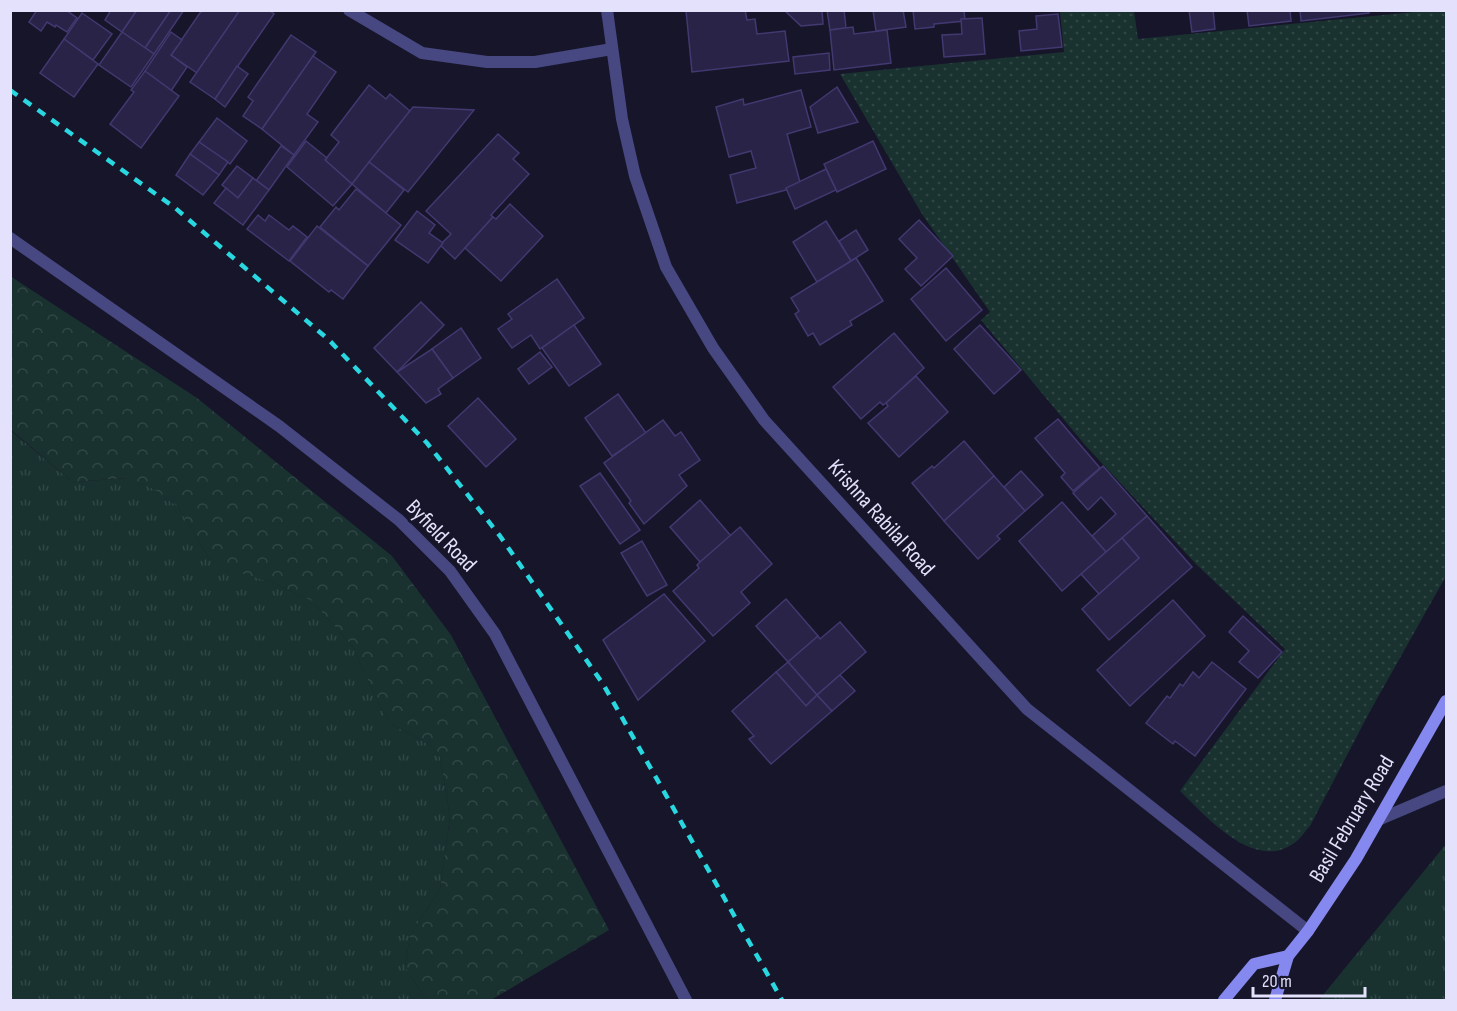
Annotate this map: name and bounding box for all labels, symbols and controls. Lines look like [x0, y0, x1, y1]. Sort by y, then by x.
street label: Krishna Rabilal Road [822, 454, 940, 582]
street label: Byfield Road [400, 494, 482, 578]
street label: Basil February Road [1304, 751, 1400, 887]
scale bar [1253, 960, 1366, 998]
text: 20 m [1262, 971, 1292, 992]

